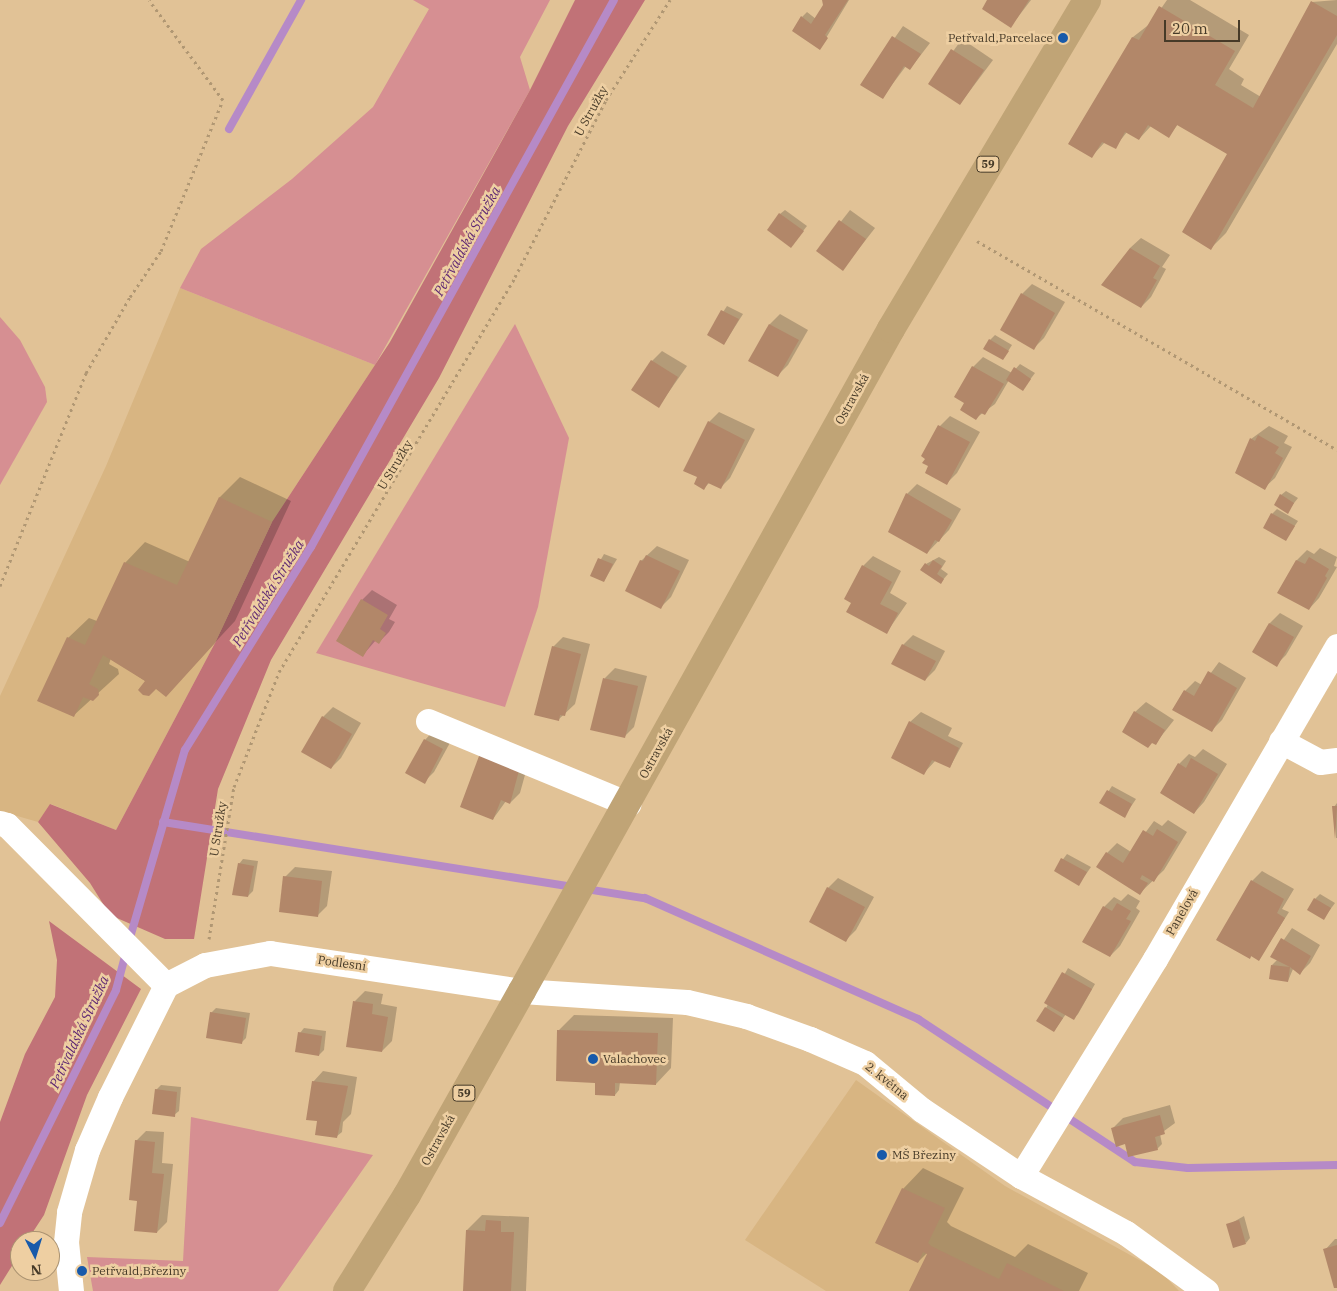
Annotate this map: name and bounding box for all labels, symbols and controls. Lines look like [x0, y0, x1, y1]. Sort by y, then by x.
scale bar [1167, 10, 1243, 42]
text: 20 m [1172, 19, 1208, 38]
place label: Petřvald,Parcelace [948, 31, 1053, 45]
marker: Petřvald,Parcelace [1057, 32, 1069, 44]
street label: U Stružky [571, 83, 611, 139]
road number: 59 [976, 156, 1000, 172]
water label: Petřvaldská Stružka [430, 183, 504, 299]
street label: Ostravská [832, 371, 872, 427]
street label: U Stružky [375, 438, 415, 492]
water label: Petřvaldská Stružka [228, 537, 308, 649]
street label: Ostravská [636, 725, 676, 781]
street label: U Stružky [207, 801, 229, 857]
street label: Panelová [1163, 886, 1201, 938]
street label: Podlesní [317, 952, 367, 974]
water label: Petřvaldská Stružka [46, 973, 112, 1091]
place label: Valachovec [603, 1052, 666, 1066]
marker: Valachovec [587, 1053, 599, 1065]
street label: 2. května [863, 1059, 911, 1103]
road number: 59 [452, 1084, 476, 1102]
street label: Ostravská [418, 1112, 458, 1168]
place label: MŠ Březiny [892, 1148, 956, 1162]
marker: MŠ Březiny [876, 1149, 888, 1161]
north arrow [10, 1231, 60, 1281]
text: N [30, 1260, 43, 1279]
place label: Petřvald,Březiny [92, 1264, 186, 1278]
marker: Petřvald,Březiny [76, 1265, 88, 1277]

